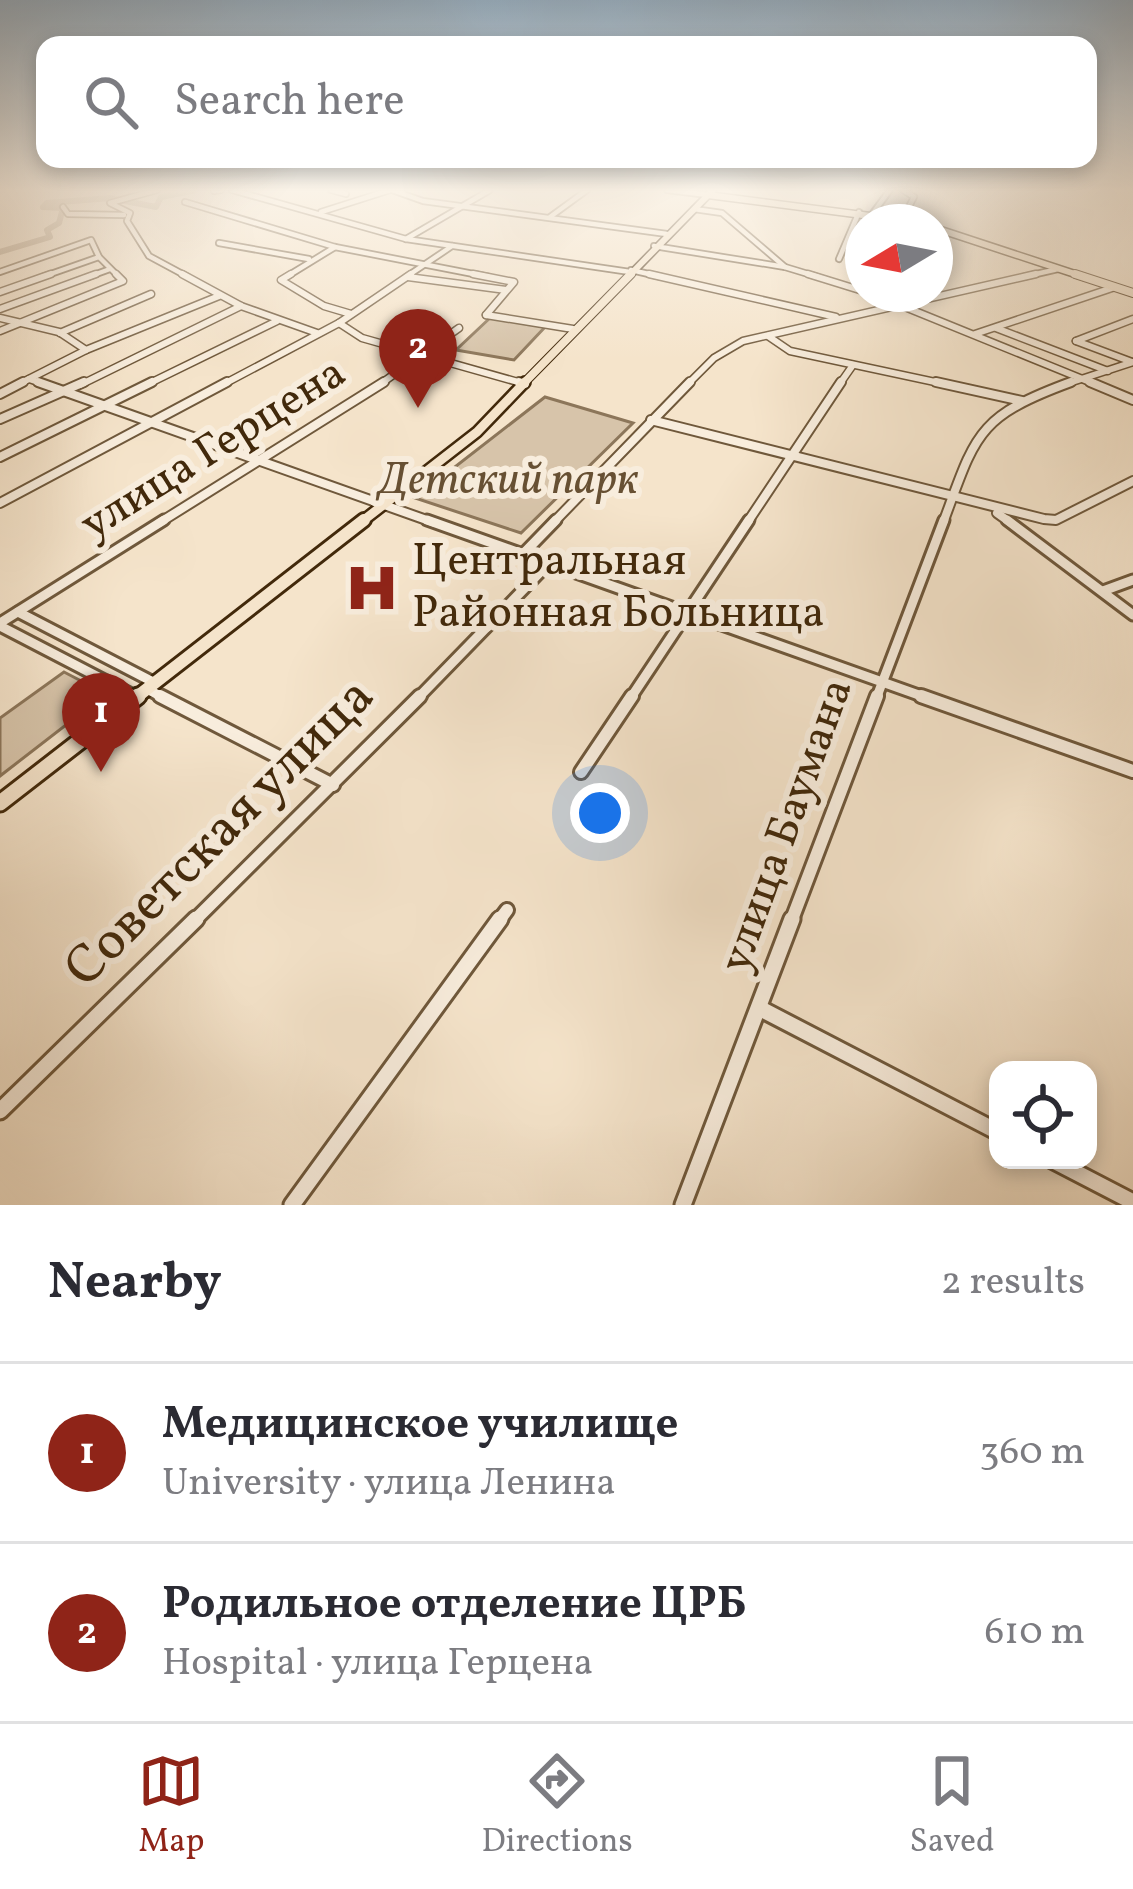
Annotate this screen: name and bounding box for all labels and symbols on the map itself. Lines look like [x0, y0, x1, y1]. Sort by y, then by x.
north arrow [845, 204, 953, 312]
pin: 2 [379, 309, 457, 408]
street label: улица Герцена [69, 343, 359, 557]
park label: Детский парк [375, 450, 639, 513]
place label: Центральная Районная Больница [412, 531, 825, 646]
hospital icon: Центральная Районная Больница [343, 559, 401, 617]
street label: Советская улица [49, 662, 393, 1006]
street label: улица Баумана [706, 670, 870, 982]
pin: 1 [62, 673, 140, 772]
your location [570, 783, 630, 843]

